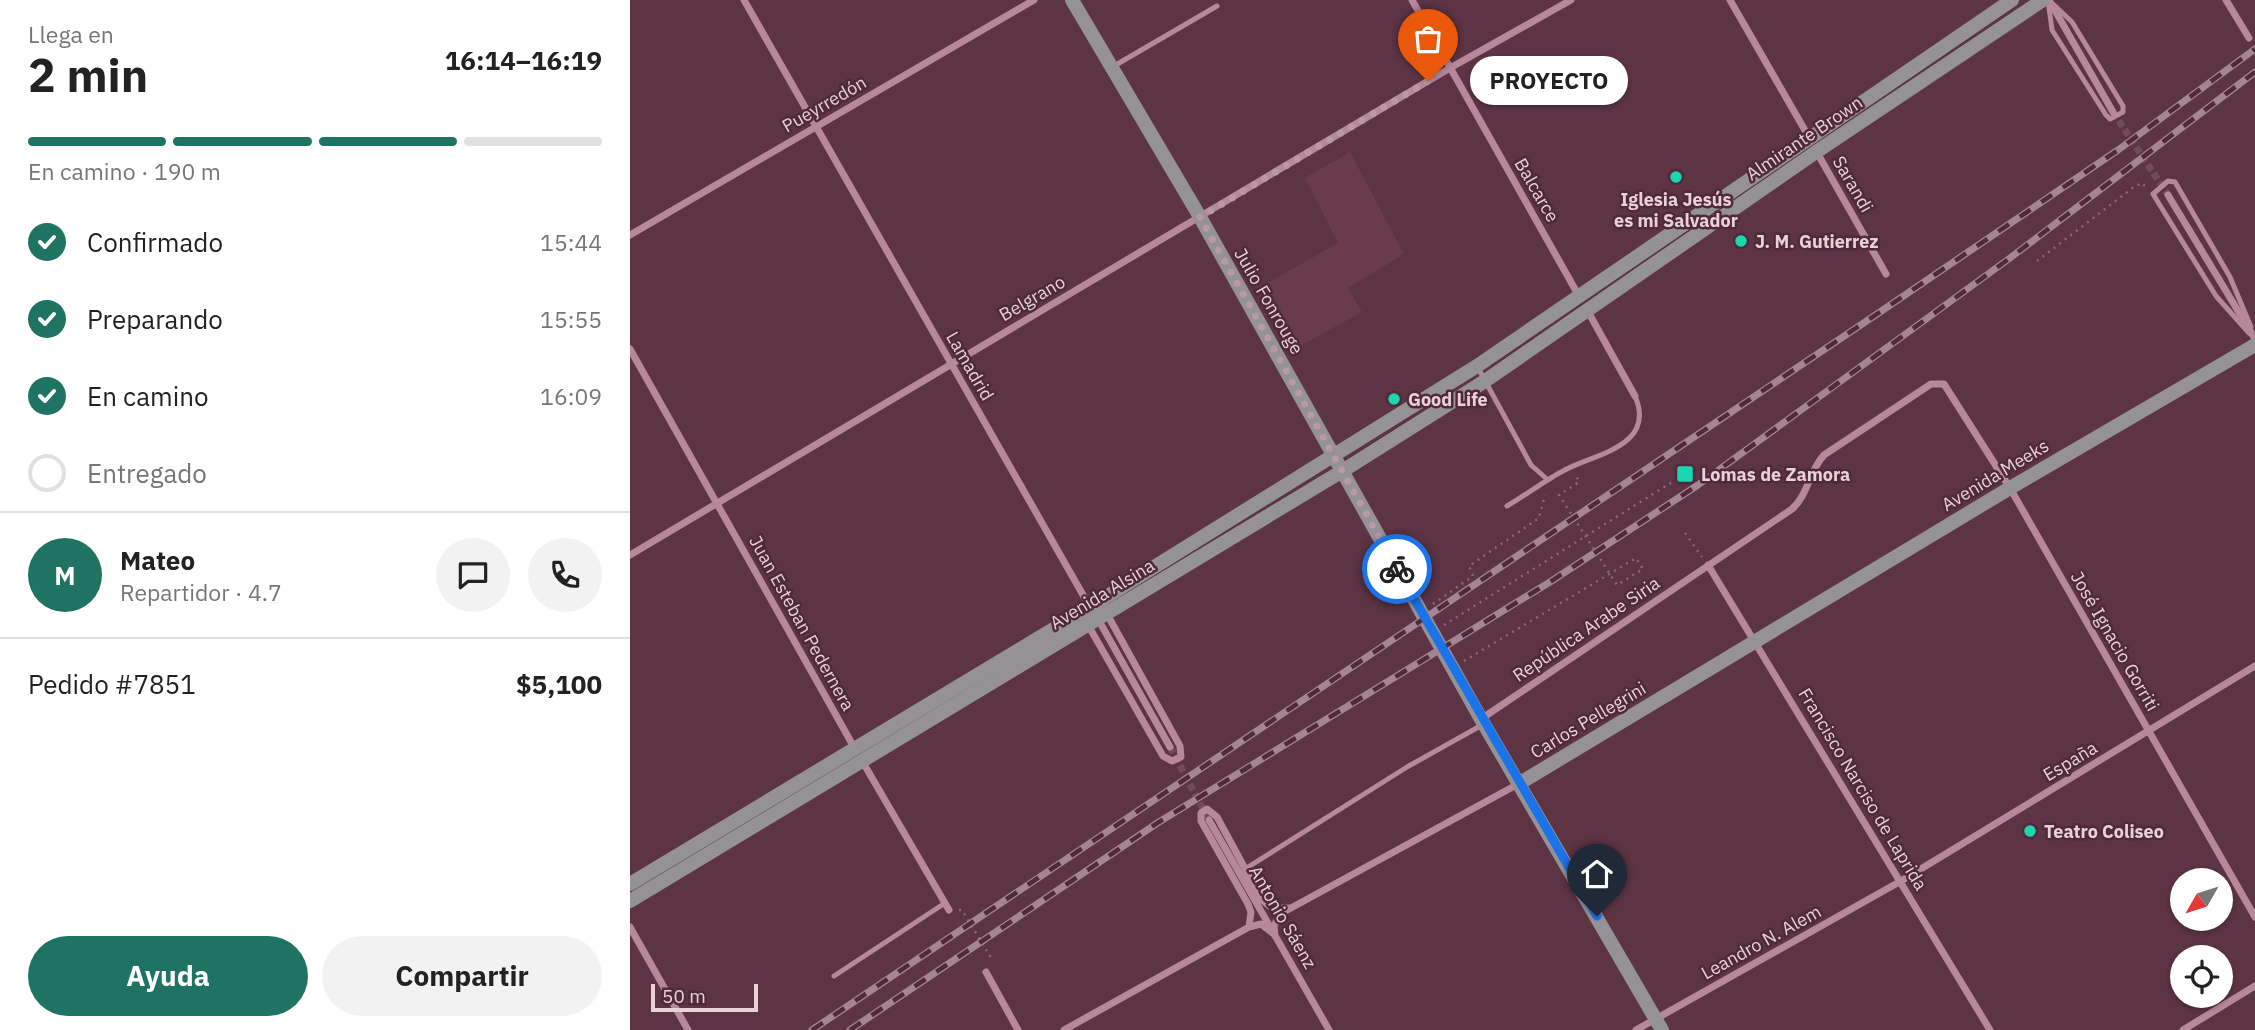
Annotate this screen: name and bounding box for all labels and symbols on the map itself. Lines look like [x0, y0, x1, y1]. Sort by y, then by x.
pin [1398, 9, 1458, 81]
callout: PROYECTO [1470, 56, 1628, 106]
street label: Pueyrredón [778, 71, 870, 137]
street label: Almirante Brown [1741, 91, 1867, 185]
street label: Sarandi [1828, 152, 1878, 216]
street label: Balcarce [1509, 154, 1565, 226]
marker: Iglesia Jesús es mi Salvador [1668, 169, 1684, 185]
place label: Iglesia Jesús es mi Salvador [1614, 188, 1738, 232]
place label: J. M. Gutierrez [1755, 230, 1879, 253]
marker: J. M. Gutierrez [1733, 233, 1749, 249]
street label: Julio Fonrouge [1229, 244, 1309, 358]
street label: Belgrano [995, 270, 1069, 326]
street label: Lamadrid [941, 327, 999, 405]
place label: Good Life [1408, 388, 1488, 411]
marker: Good Life [1386, 391, 1402, 407]
street label: Avenida Meeks [1937, 434, 2053, 516]
place label: Lomas de Zamora [1701, 463, 1850, 486]
marker: Lomas de Zamora [1675, 464, 1695, 484]
street label: Juan Esteban Pedernera [744, 531, 860, 715]
courier [1362, 534, 1432, 604]
street label: Avenida Alsina [1045, 553, 1159, 634]
street label: José Ignacio Gorriti [2066, 567, 2164, 715]
street label: República Arabe Siria [1508, 571, 1664, 687]
street label: Carlos Pellegrini [1526, 676, 1650, 764]
street label: Francisco Narciso de Laprida [1793, 684, 1933, 895]
street label: España [2039, 736, 2102, 786]
place label: Teatro Coliseo [2044, 820, 2164, 843]
marker: Teatro Coliseo [2022, 823, 2038, 839]
pin [1567, 844, 1627, 916]
street label: Antonio Sáenz [1244, 861, 1322, 973]
north arrow [2170, 868, 2233, 931]
street label: Leandro N. Alem [1697, 900, 1825, 984]
scale bar [651, 981, 758, 1013]

